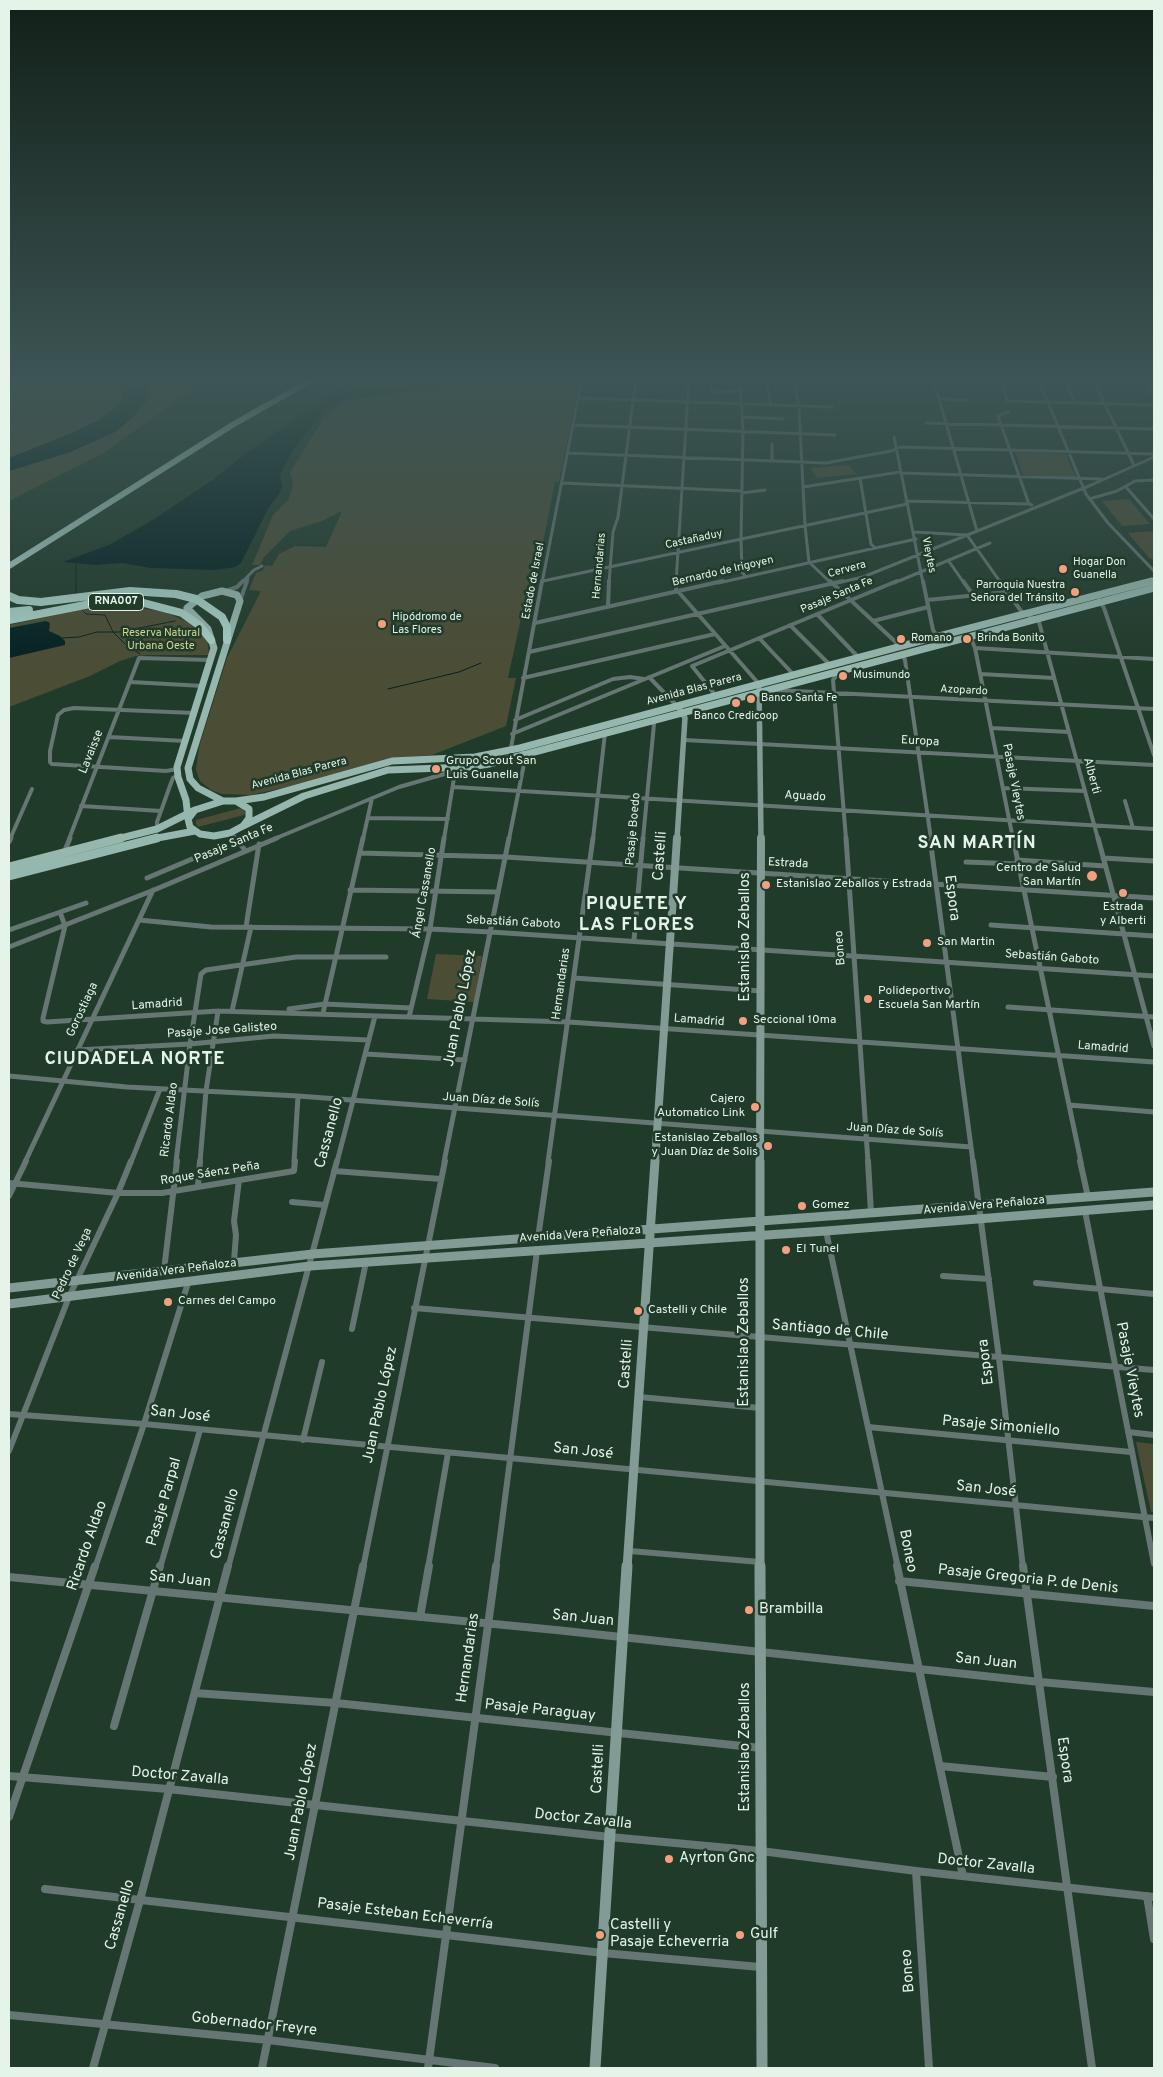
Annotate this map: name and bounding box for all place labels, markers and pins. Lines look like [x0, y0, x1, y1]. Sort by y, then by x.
place label: Hogar Don Guanella [1073, 556, 1126, 582]
marker: Hogar Don Guanella [1057, 563, 1069, 575]
place label: Parroquia Nuestra Señora del Tránsito [970, 579, 1065, 605]
marker: Parroquia Nuestra Señora del Tránsito [1069, 586, 1081, 598]
place label: Hipódromo de Las Flores [392, 611, 462, 637]
marker: Hipódromo de Las Flores [376, 618, 388, 630]
place label: Romano [911, 632, 952, 646]
place label: Brinda Bonito [977, 632, 1045, 646]
marker: Romano [895, 633, 907, 645]
marker: Brinda Bonito [961, 633, 973, 645]
place label: Musimundo [853, 669, 910, 683]
marker: Musimundo [837, 670, 849, 682]
place label: Banco Santa Fe [761, 692, 837, 706]
marker: Banco Santa Fe [745, 693, 757, 705]
marker: Banco Credicoop [730, 697, 742, 709]
place label: Banco Credicoop [694, 710, 778, 724]
place label: Grupo Scout San Luis Guanella [446, 755, 536, 783]
marker: Grupo Scout San Luis Guanella [430, 763, 442, 775]
place label: Centro de Salud San Martín [996, 862, 1081, 890]
marker: Centro de Salud San Martín [1085, 869, 1099, 883]
place label: Estanislao Zeballos y Estrada [776, 878, 932, 892]
marker: Estanislao Zeballos y Estrada [760, 879, 772, 891]
marker: Estrada y Alberti [1117, 887, 1129, 899]
place label: Estrada y Alberti [1100, 901, 1146, 929]
place label: San Martin [937, 936, 995, 950]
marker: San Martin [921, 937, 933, 949]
place label: Polideportivo Escuela San Martín [878, 985, 980, 1013]
marker: Polideportivo Escuela San Martín [862, 993, 874, 1005]
place label: Seccional 10ma [753, 1014, 836, 1028]
marker: Seccional 10ma [737, 1015, 749, 1027]
place label: Cajero Automatico Link [657, 1093, 745, 1121]
marker: Cajero Automatico Link [749, 1101, 761, 1113]
place label: Estanislao Zeballos y Juan Díaz de Solis [651, 1132, 758, 1160]
marker: Estanislao Zeballos y Juan Díaz de Solis [762, 1140, 774, 1152]
place label: Gomez [812, 1199, 850, 1213]
marker: Gomez [796, 1200, 808, 1212]
place label: El Tunel [796, 1243, 839, 1257]
marker: El Tunel [780, 1244, 792, 1256]
place label: Carnes del Campo [178, 1295, 276, 1309]
marker: Carnes del Campo [162, 1296, 174, 1308]
place label: Castelli y Chile [648, 1304, 727, 1318]
marker: Castelli y Chile [632, 1305, 644, 1317]
place label: Brambilla [759, 1601, 823, 1619]
marker: Brambilla [743, 1604, 755, 1616]
place label: Ayrton Gnc [679, 1850, 755, 1868]
marker: Ayrton Gnc [663, 1853, 675, 1865]
place label: Castelli y Pasaje Echeverria [610, 1917, 729, 1952]
place label: Gulf [750, 1926, 778, 1944]
marker: Castelli y Pasaje Echeverria [594, 1929, 606, 1941]
marker: Gulf [734, 1929, 746, 1941]

